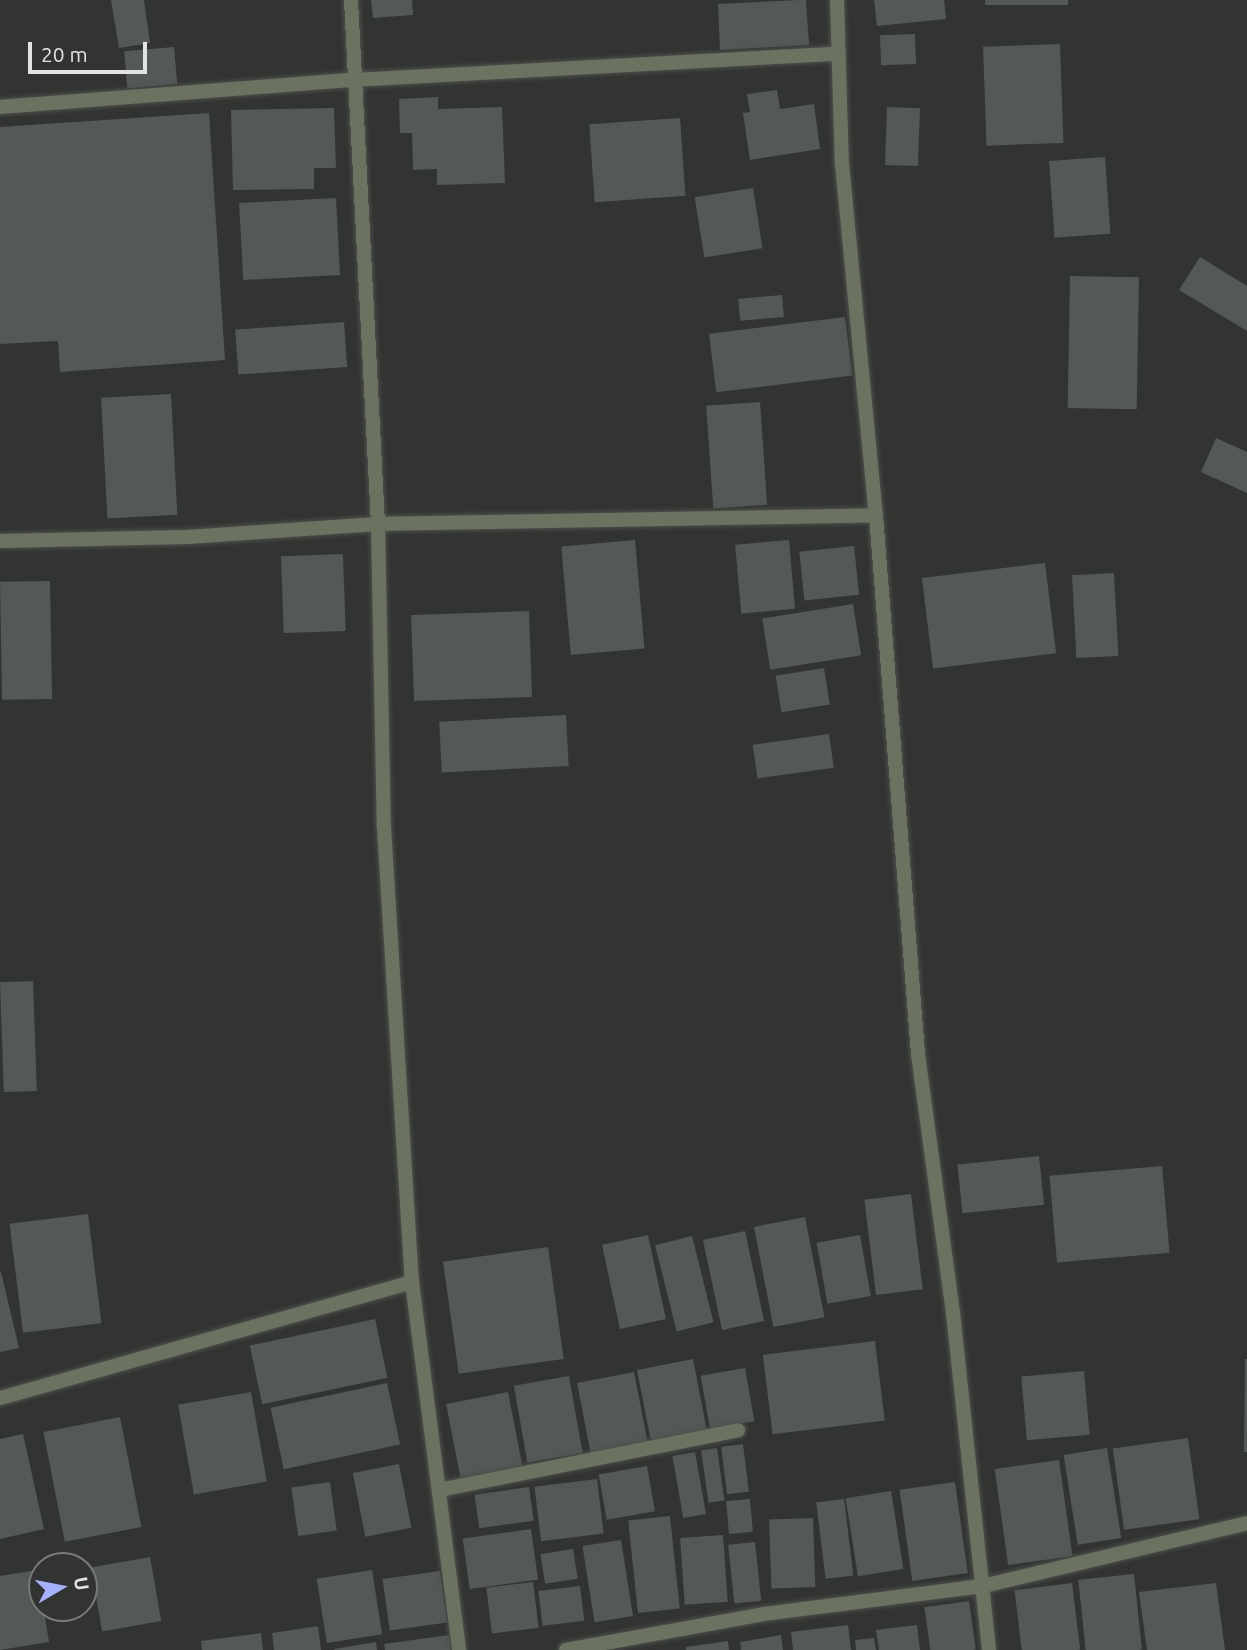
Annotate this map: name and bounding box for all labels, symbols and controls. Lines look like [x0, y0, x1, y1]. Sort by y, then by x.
scale bar [32, 28, 150, 72]
text: 20 m [41, 42, 88, 66]
north arrow [28, 1552, 98, 1622]
text: U [70, 1575, 94, 1592]

